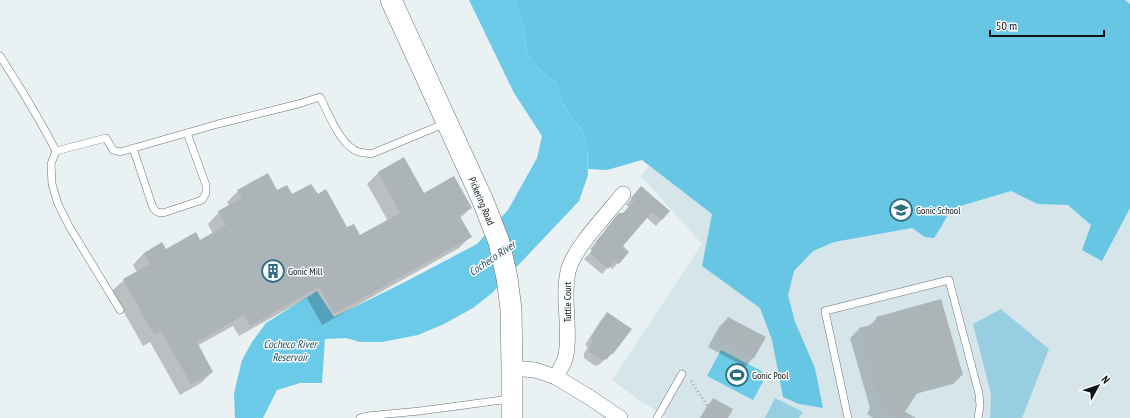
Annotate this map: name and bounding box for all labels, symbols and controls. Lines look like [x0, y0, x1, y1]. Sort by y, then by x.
scale bar [990, 12, 1104, 38]
text: 50 m [996, 18, 1017, 33]
street label: Pickering Road [466, 175, 497, 227]
school or university icon: Gonic School [888, 197, 914, 223]
place label: Gonic School [916, 204, 961, 217]
water label: Cocheco River [466, 236, 520, 279]
building icon: Gonic Mill [260, 258, 286, 284]
place label: Gonic Mill [288, 265, 323, 278]
street label: Tuttle Court [561, 281, 574, 322]
water label: Cocheco River Reservoir [264, 337, 318, 364]
sports icon: Gonic Pool [724, 362, 750, 388]
north arrow [1078, 366, 1118, 406]
place label: Gonic Pool [752, 369, 789, 382]
text: N [1098, 373, 1113, 386]

